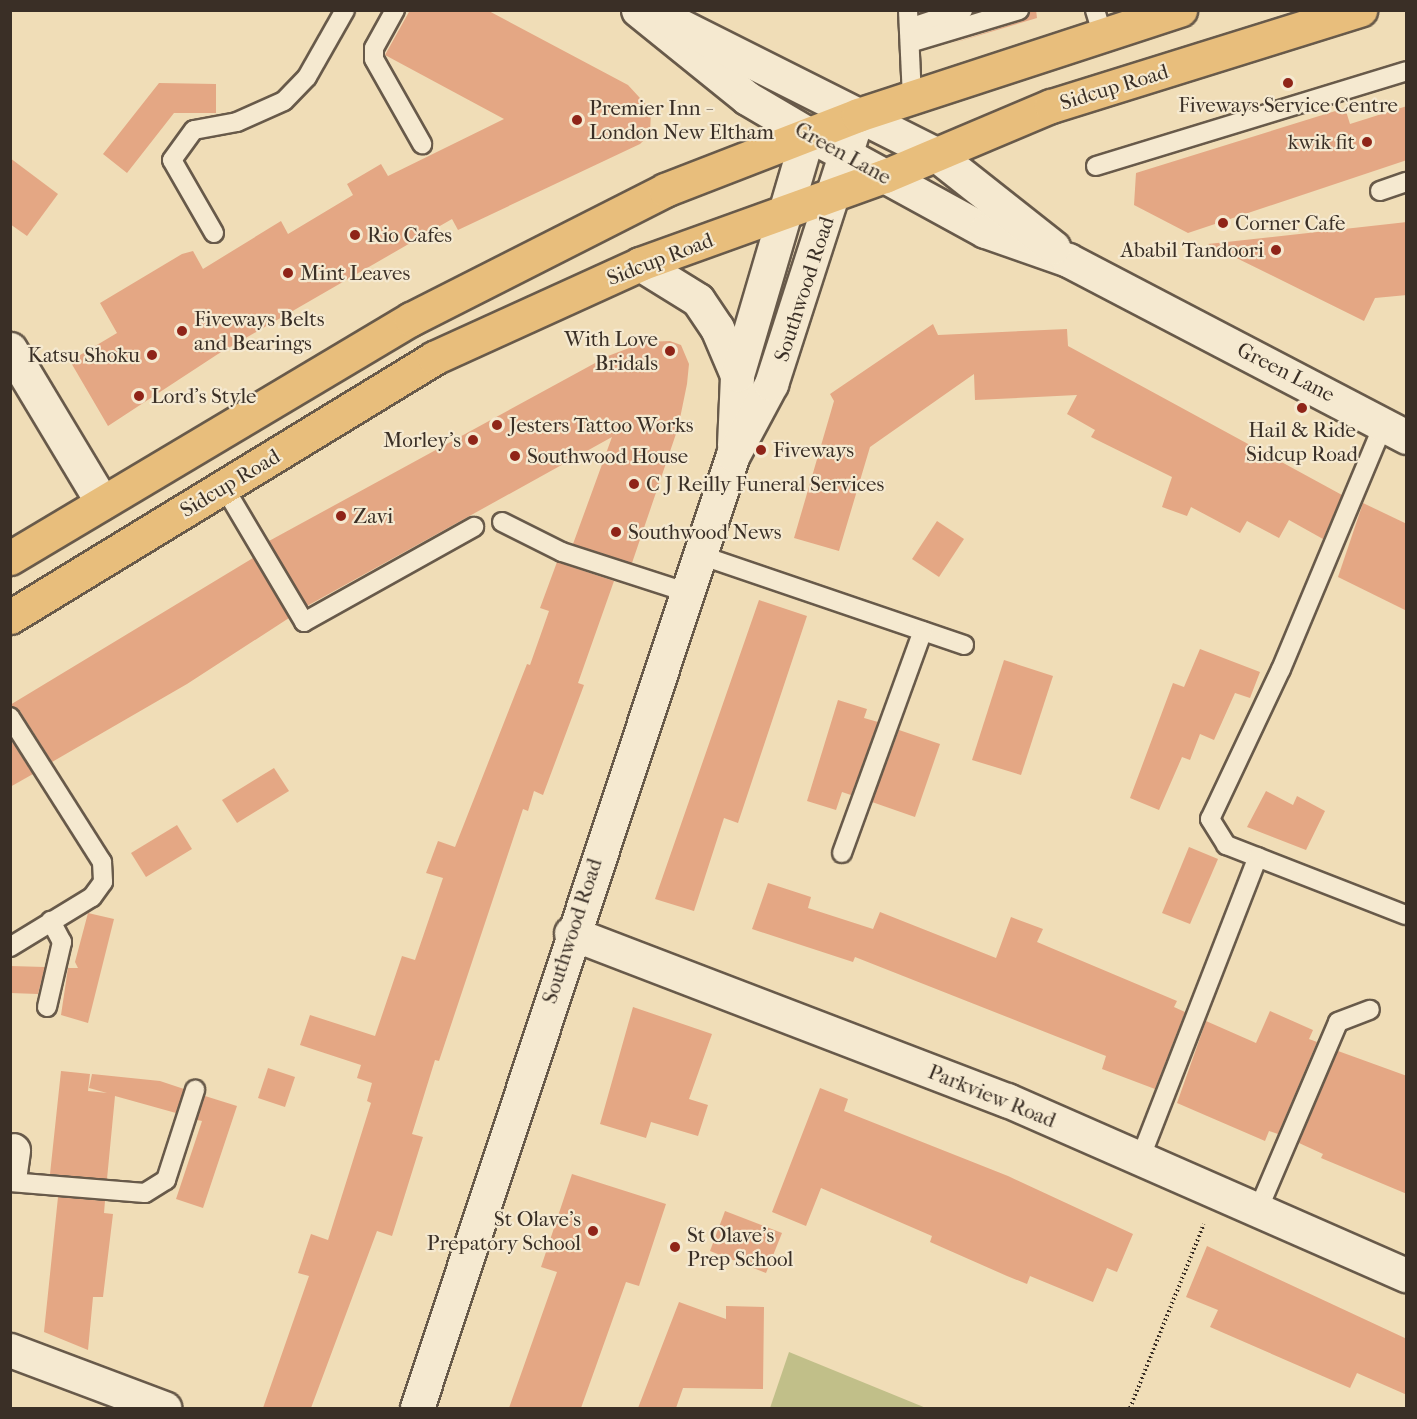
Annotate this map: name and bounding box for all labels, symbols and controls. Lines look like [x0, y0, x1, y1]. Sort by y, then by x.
street label: Sidcup Road [1057, 59, 1171, 115]
marker: Fiveways Service Centre [1281, 76, 1295, 90]
place label: Fiveways Service Centre [1178, 92, 1398, 118]
place label: Premier Inn - London New Eltham [589, 95, 774, 145]
marker: Premier Inn - London New Eltham [570, 113, 584, 127]
street label: Green Lane [791, 116, 895, 190]
place label: kwik fit [1288, 129, 1355, 155]
marker: kwik fit [1360, 135, 1374, 149]
place label: Corner Cafe [1235, 210, 1345, 236]
street label: Southwood Road [769, 213, 839, 365]
marker: Corner Cafe [1216, 216, 1230, 230]
place label: Rio Cafes [367, 222, 452, 248]
street label: Sidcup Road [603, 227, 717, 291]
marker: Rio Cafes [348, 228, 362, 242]
place label: Ababil Tandoori [1120, 237, 1264, 263]
marker: Ababil Tandoori [1269, 243, 1283, 257]
place label: Mint Leaves [300, 260, 410, 286]
marker: Mint Leaves [281, 266, 295, 280]
place label: Fiveways Belts and Bearings [194, 306, 324, 356]
marker: Fiveways Belts and Bearings [175, 324, 189, 338]
place label: With Love Bridals [564, 326, 658, 376]
street label: Green Lane [1233, 337, 1339, 407]
place label: Katsu Shoku [27, 342, 140, 368]
marker: With Love Bridals [663, 344, 677, 358]
marker: Katsu Shoku [145, 348, 159, 362]
place label: Lord's Style [151, 383, 256, 409]
marker: Lord's Style [132, 389, 146, 403]
marker: Hail & Ride Sidcup Road [1295, 401, 1309, 415]
place label: Jesters Tattoo Works [509, 412, 693, 438]
place label: Hail & Ride Sidcup Road [1246, 417, 1358, 467]
marker: Jesters Tattoo Works [490, 418, 504, 432]
place label: Morley's [383, 427, 461, 453]
marker: Morley's [466, 433, 480, 447]
place label: Fiveways [773, 437, 854, 463]
street label: Sidcup Road [175, 443, 285, 523]
place label: Southwood House [527, 443, 688, 469]
marker: Fiveways [754, 443, 768, 457]
marker: Southwood House [508, 449, 522, 463]
place label: C J Reilly Funeral Services [646, 471, 884, 497]
marker: C J Reilly Funeral Services [627, 477, 641, 491]
place label: Zavi [353, 503, 393, 529]
marker: Zavi [334, 509, 348, 523]
place label: Southwood News [628, 519, 782, 545]
marker: Southwood News [609, 525, 623, 539]
street label: Southwood Road [537, 855, 607, 1007]
street label: Parkview Road [924, 1059, 1060, 1133]
place label: St Olave's Prepatory School [427, 1206, 581, 1256]
place label: St Olave's Prep School [687, 1222, 793, 1272]
marker: St Olave's Prepatory School [586, 1224, 600, 1238]
marker: St Olave's Prep School [668, 1240, 682, 1254]

